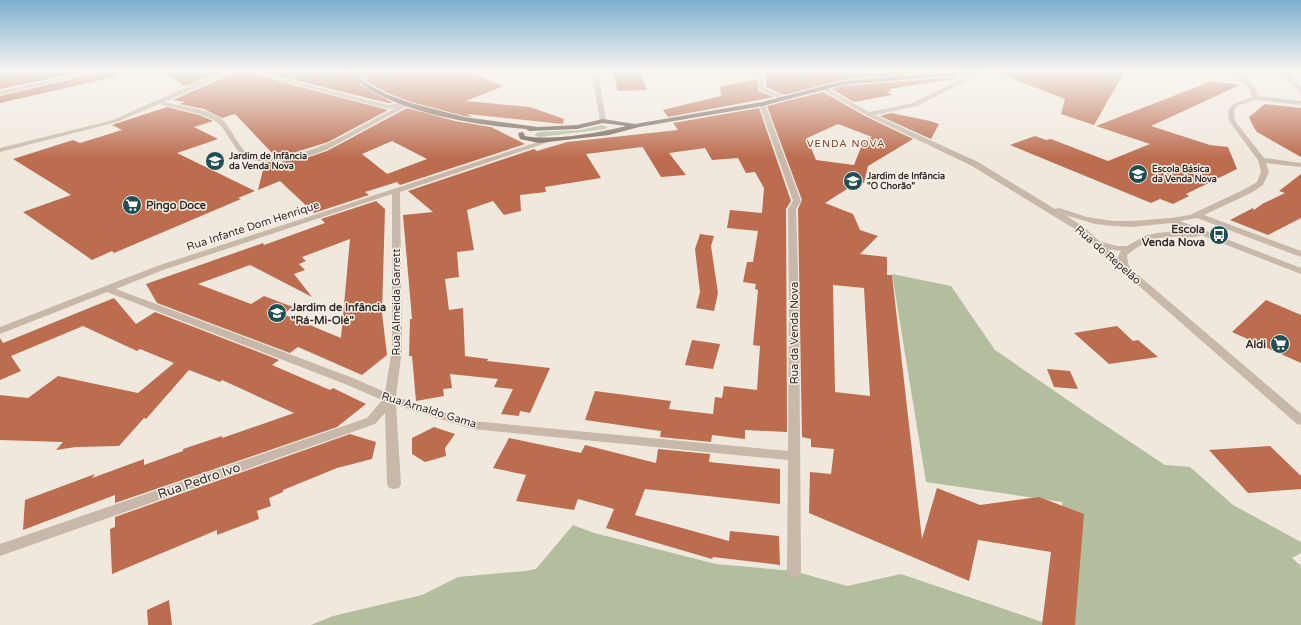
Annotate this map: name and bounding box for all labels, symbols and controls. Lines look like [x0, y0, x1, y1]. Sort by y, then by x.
district label: VENDA NOVA [807, 138, 885, 150]
school or university icon: Jardim de Infância da Venda Nova [204, 150, 226, 172]
place label: Jardim de Infância da Venda Nova [228, 151, 307, 172]
school or university icon: Escola Básica da Venda Nova [1127, 163, 1149, 185]
place label: Escola Básica da Venda Nova [1152, 164, 1217, 185]
school or university icon: Jardim de Infância "O Chorão" [842, 170, 864, 192]
place label: Jardim de Infância "O Chorão" [866, 171, 945, 192]
supermarket icon: Pingo Doce [121, 194, 143, 216]
street label: Rua Infante Dom Henrique [185, 198, 321, 254]
place label: Pingo Doce [146, 199, 207, 213]
street label: Rua do Repelão [1072, 223, 1144, 287]
place label: Escola Venda Nova [1142, 223, 1205, 249]
bus stop icon: Escola Venda Nova [1208, 224, 1230, 246]
street label: Rua Almeida Garrett [390, 249, 403, 355]
street label: Rua da Venda Nova [788, 282, 801, 384]
place label: Jardim de Infância "Rá-Mi-Olé" [290, 301, 386, 327]
school or university icon: Jardim de Infância "Rá-Mi-Olé" [266, 302, 288, 324]
supermarket icon: Aldi [1269, 333, 1291, 355]
place label: Aldi [1245, 338, 1266, 351]
street label: Rua Arnaldo Gama [380, 389, 478, 431]
street label: Rua Pedro Ivo [156, 459, 243, 503]

